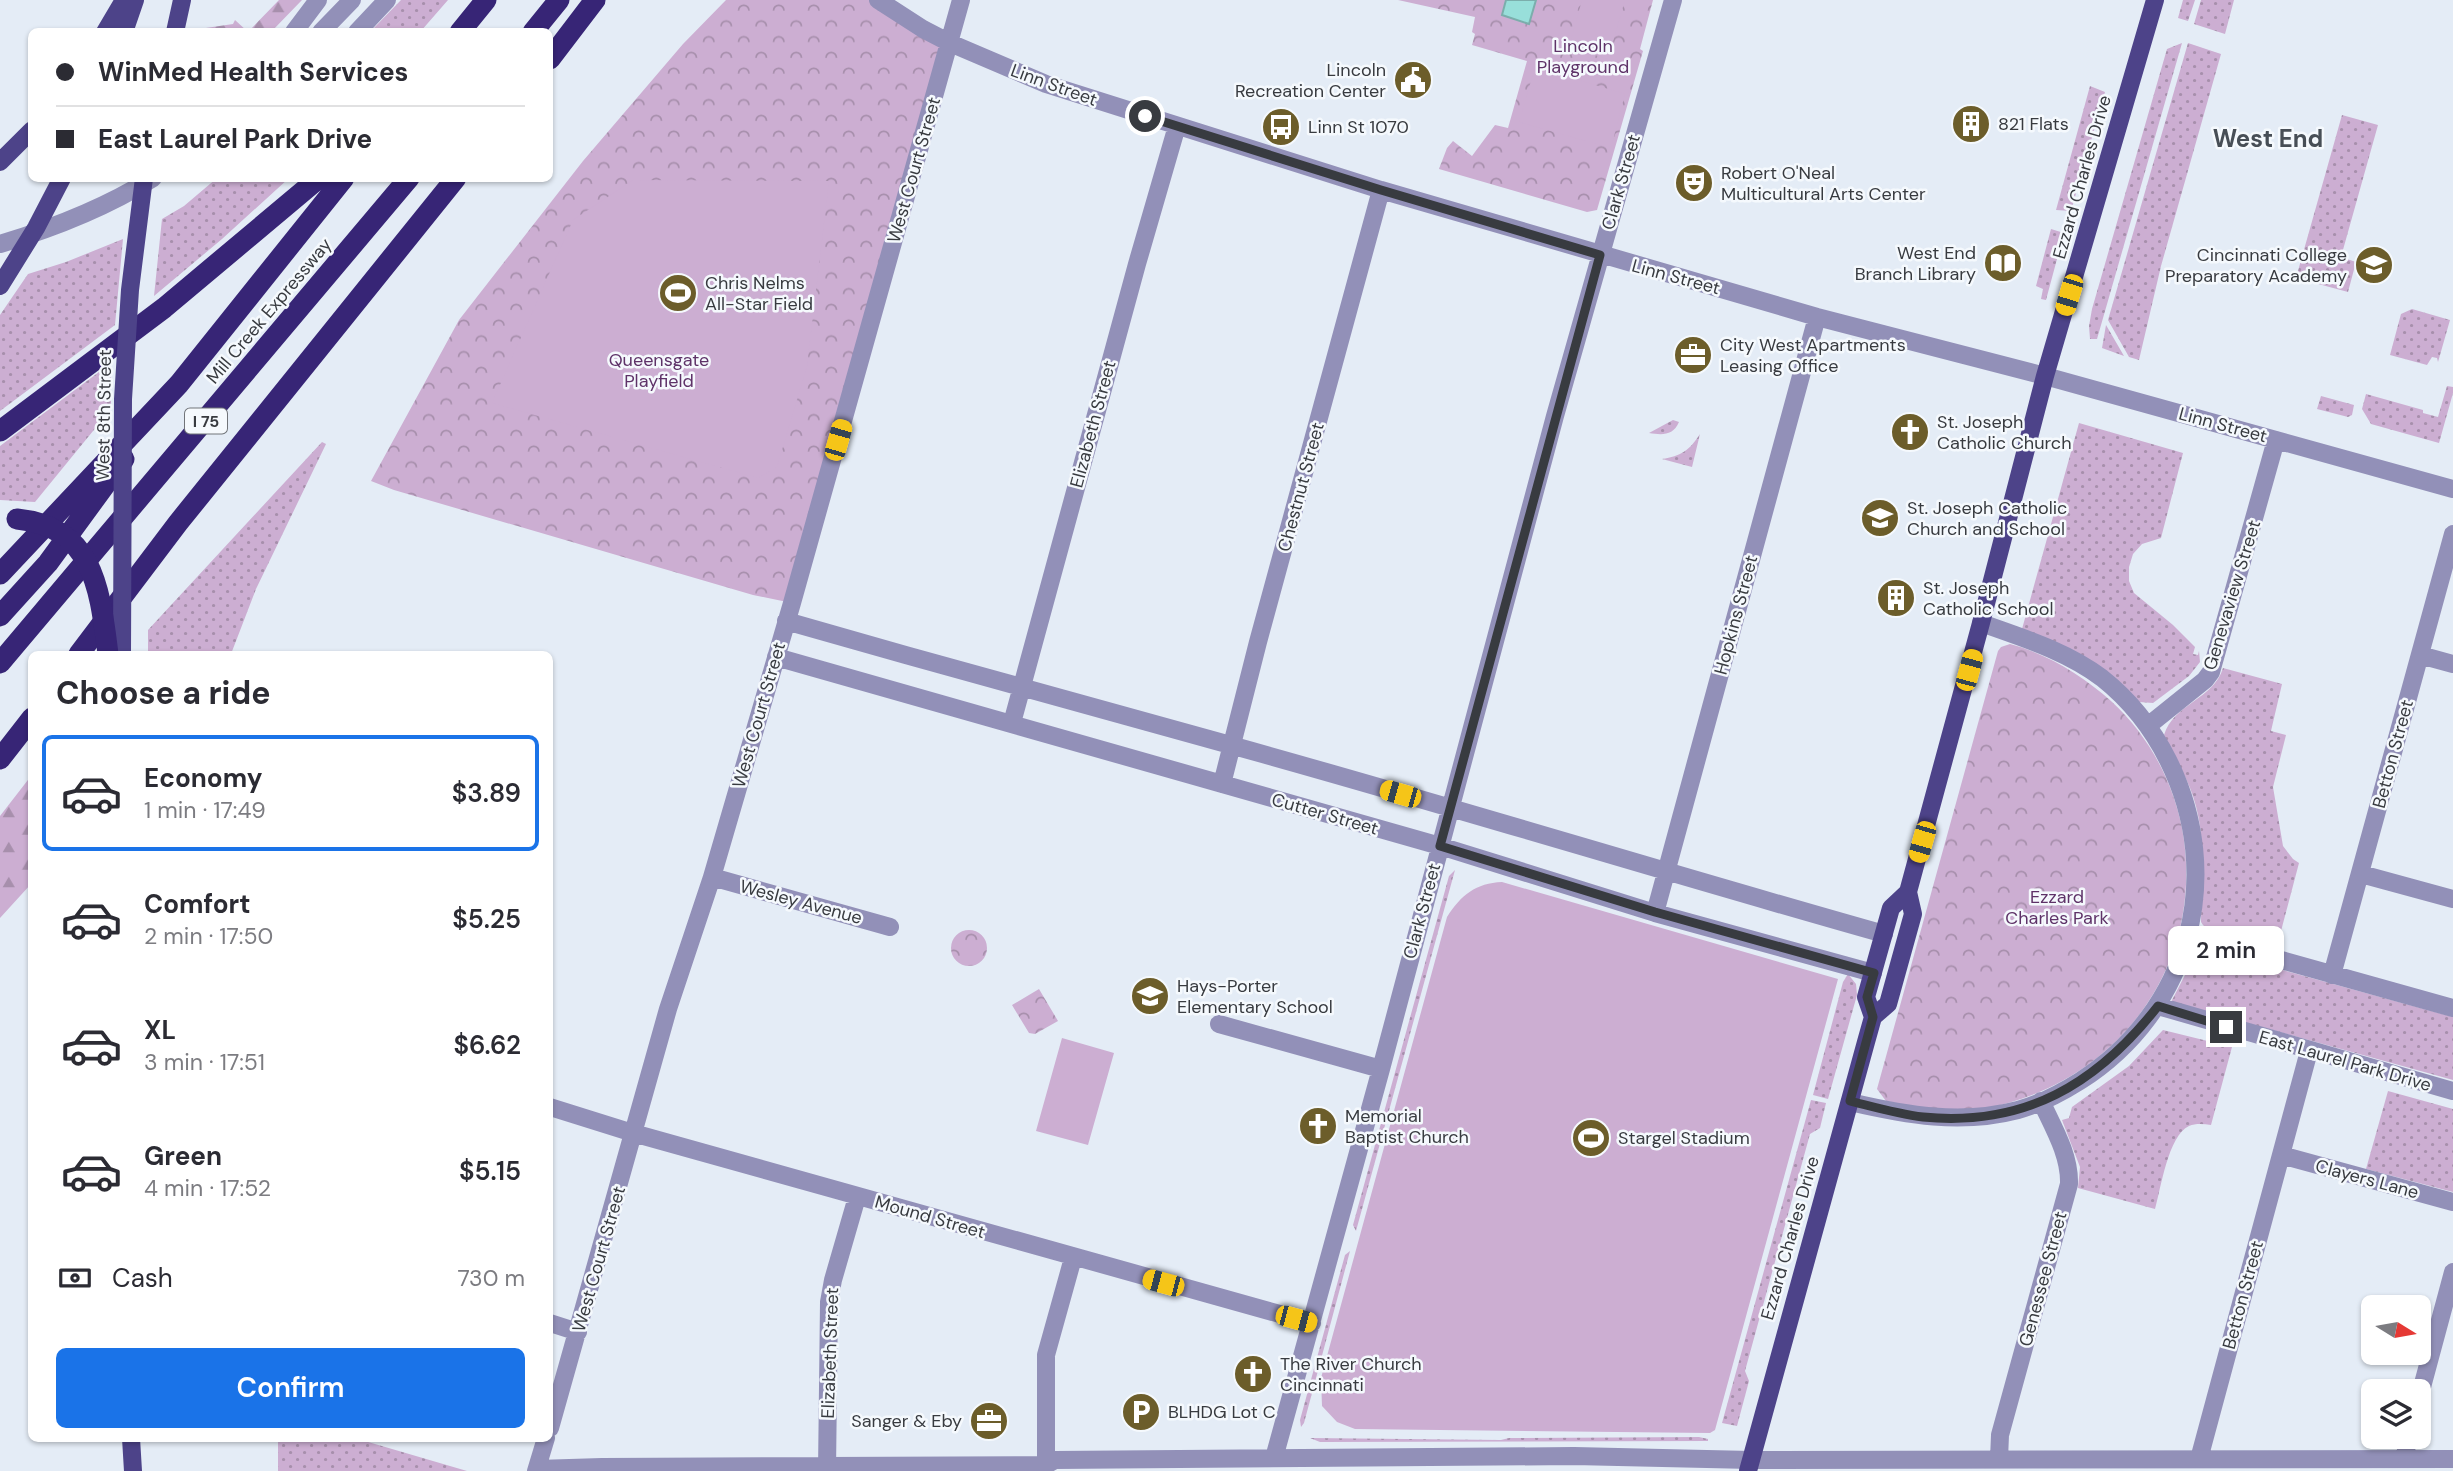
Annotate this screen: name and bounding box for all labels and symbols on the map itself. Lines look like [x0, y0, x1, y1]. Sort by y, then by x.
park label: Lincoln Playground [1537, 34, 1629, 79]
street label: Linn Street [1007, 58, 1101, 112]
place label: Lincoln Recreation Center [1235, 58, 1386, 103]
public building icon: Lincoln Recreation Center [1392, 59, 1434, 101]
street label: Ezzard Charles Drive [2047, 92, 2117, 262]
street label: West Court Street [882, 94, 946, 246]
route start [1129, 100, 1161, 132]
building icon: 821 Flats [1950, 103, 1992, 145]
bus stop icon: Linn St 1070 [1260, 106, 1302, 148]
place label: 821 Flats [1998, 112, 2069, 136]
place label: Linn St 1070 [1308, 115, 1409, 139]
district label: West End [2213, 123, 2323, 154]
street label: Clark Street [1596, 131, 1646, 233]
place label: Robert O'Neal Multicultural Arts Center [1721, 161, 1926, 206]
theatre icon: Robert O'Neal Multicultural Arts Center [1673, 162, 1715, 204]
street label: Mill Creek Expressway [201, 233, 337, 389]
place label: West End Branch Library [1855, 241, 1976, 286]
library icon: West End Branch Library [1982, 242, 2024, 284]
place label: Cincinnati College Preparatory Academy [2165, 243, 2347, 288]
school or university icon: Cincinnati College Preparatory Academy [2353, 244, 2395, 286]
street label: Linn Street [1629, 254, 1723, 300]
place label: Chris Nelms All-Star Field [705, 271, 813, 316]
sports icon: Chris Nelms All-Star Field [657, 272, 699, 314]
car [2053, 272, 2086, 318]
place label: City West Apartments Leasing Office [1720, 333, 1906, 378]
office icon: City West Apartments Leasing Office [1672, 334, 1714, 376]
park label: Queensgate Playfield [609, 348, 709, 393]
street label: West 8th Street [91, 349, 117, 481]
street label: Elizabeth Street [1064, 358, 1122, 490]
street label: Linn Street [2176, 402, 2270, 448]
road number: I 75 [185, 408, 227, 434]
place label: St. Joseph Catholic Church [1937, 410, 2071, 455]
church icon: St. Joseph Catholic Church [1889, 411, 1931, 453]
car [823, 417, 854, 463]
street label: Chestnut Street [1272, 420, 1330, 554]
place label: St. Joseph Catholic Church and School [1907, 496, 2067, 541]
school or university icon: St. Joseph Catholic Church and School [1859, 497, 1901, 539]
street label: Genevaview Street [2198, 517, 2266, 673]
street label: Hopkins Street [1709, 553, 1763, 677]
place label: St. Joseph Catholic School [1923, 576, 2053, 621]
building icon: St. Joseph Catholic School [1875, 577, 1917, 619]
street label: West Court Street [727, 639, 791, 791]
car [1954, 647, 1985, 693]
street label: Betton Street [2367, 697, 2419, 811]
car [1377, 778, 1424, 810]
street label: Cutter Street [1269, 787, 1381, 841]
car [1907, 819, 1938, 865]
street label: Clark Street [1398, 860, 1446, 962]
street label: Wesley Avenue [737, 874, 865, 930]
park label: Ezzard Charles Park [2005, 885, 2109, 930]
callout: 2 min [2168, 926, 2284, 974]
place label: Hays-Porter Elementary School [1177, 974, 1333, 1019]
school or university icon: Hays-Porter Elementary School [1129, 975, 1171, 1017]
route end [2210, 1011, 2242, 1043]
street label: East Laurel Park Drive [2256, 1025, 2434, 1097]
place label: Memorial Baptist Church [1345, 1104, 1469, 1149]
church icon: Memorial Baptist Church [1297, 1105, 1339, 1147]
sports icon: Stargel Stadium [1570, 1117, 1612, 1159]
place label: Stargel Stadium [1618, 1126, 1750, 1150]
street label: Ezzard Charles Drive [1755, 1153, 1825, 1323]
street label: Clayers Lane [2313, 1154, 2421, 1204]
street label: West Court Street [567, 1183, 631, 1335]
street label: Mound Street [872, 1190, 988, 1244]
street label: Genessee Street [2013, 1209, 2073, 1349]
street label: Betton Street [2217, 1238, 2269, 1352]
car [1140, 1267, 1187, 1299]
street label: Elizabeth Street [816, 1287, 844, 1419]
north arrow [2361, 1295, 2431, 1365]
car [1273, 1303, 1320, 1335]
place label: The River Church Cincinnati [1280, 1352, 1422, 1397]
church icon: The River Church Cincinnati [1232, 1353, 1274, 1395]
parking icon: BLHDG Lot C [1120, 1391, 1162, 1433]
office icon: Sanger & Eby [968, 1400, 1010, 1442]
place label: BLHDG Lot C [1168, 1400, 1276, 1424]
place label: Sanger & Eby [851, 1409, 962, 1433]

